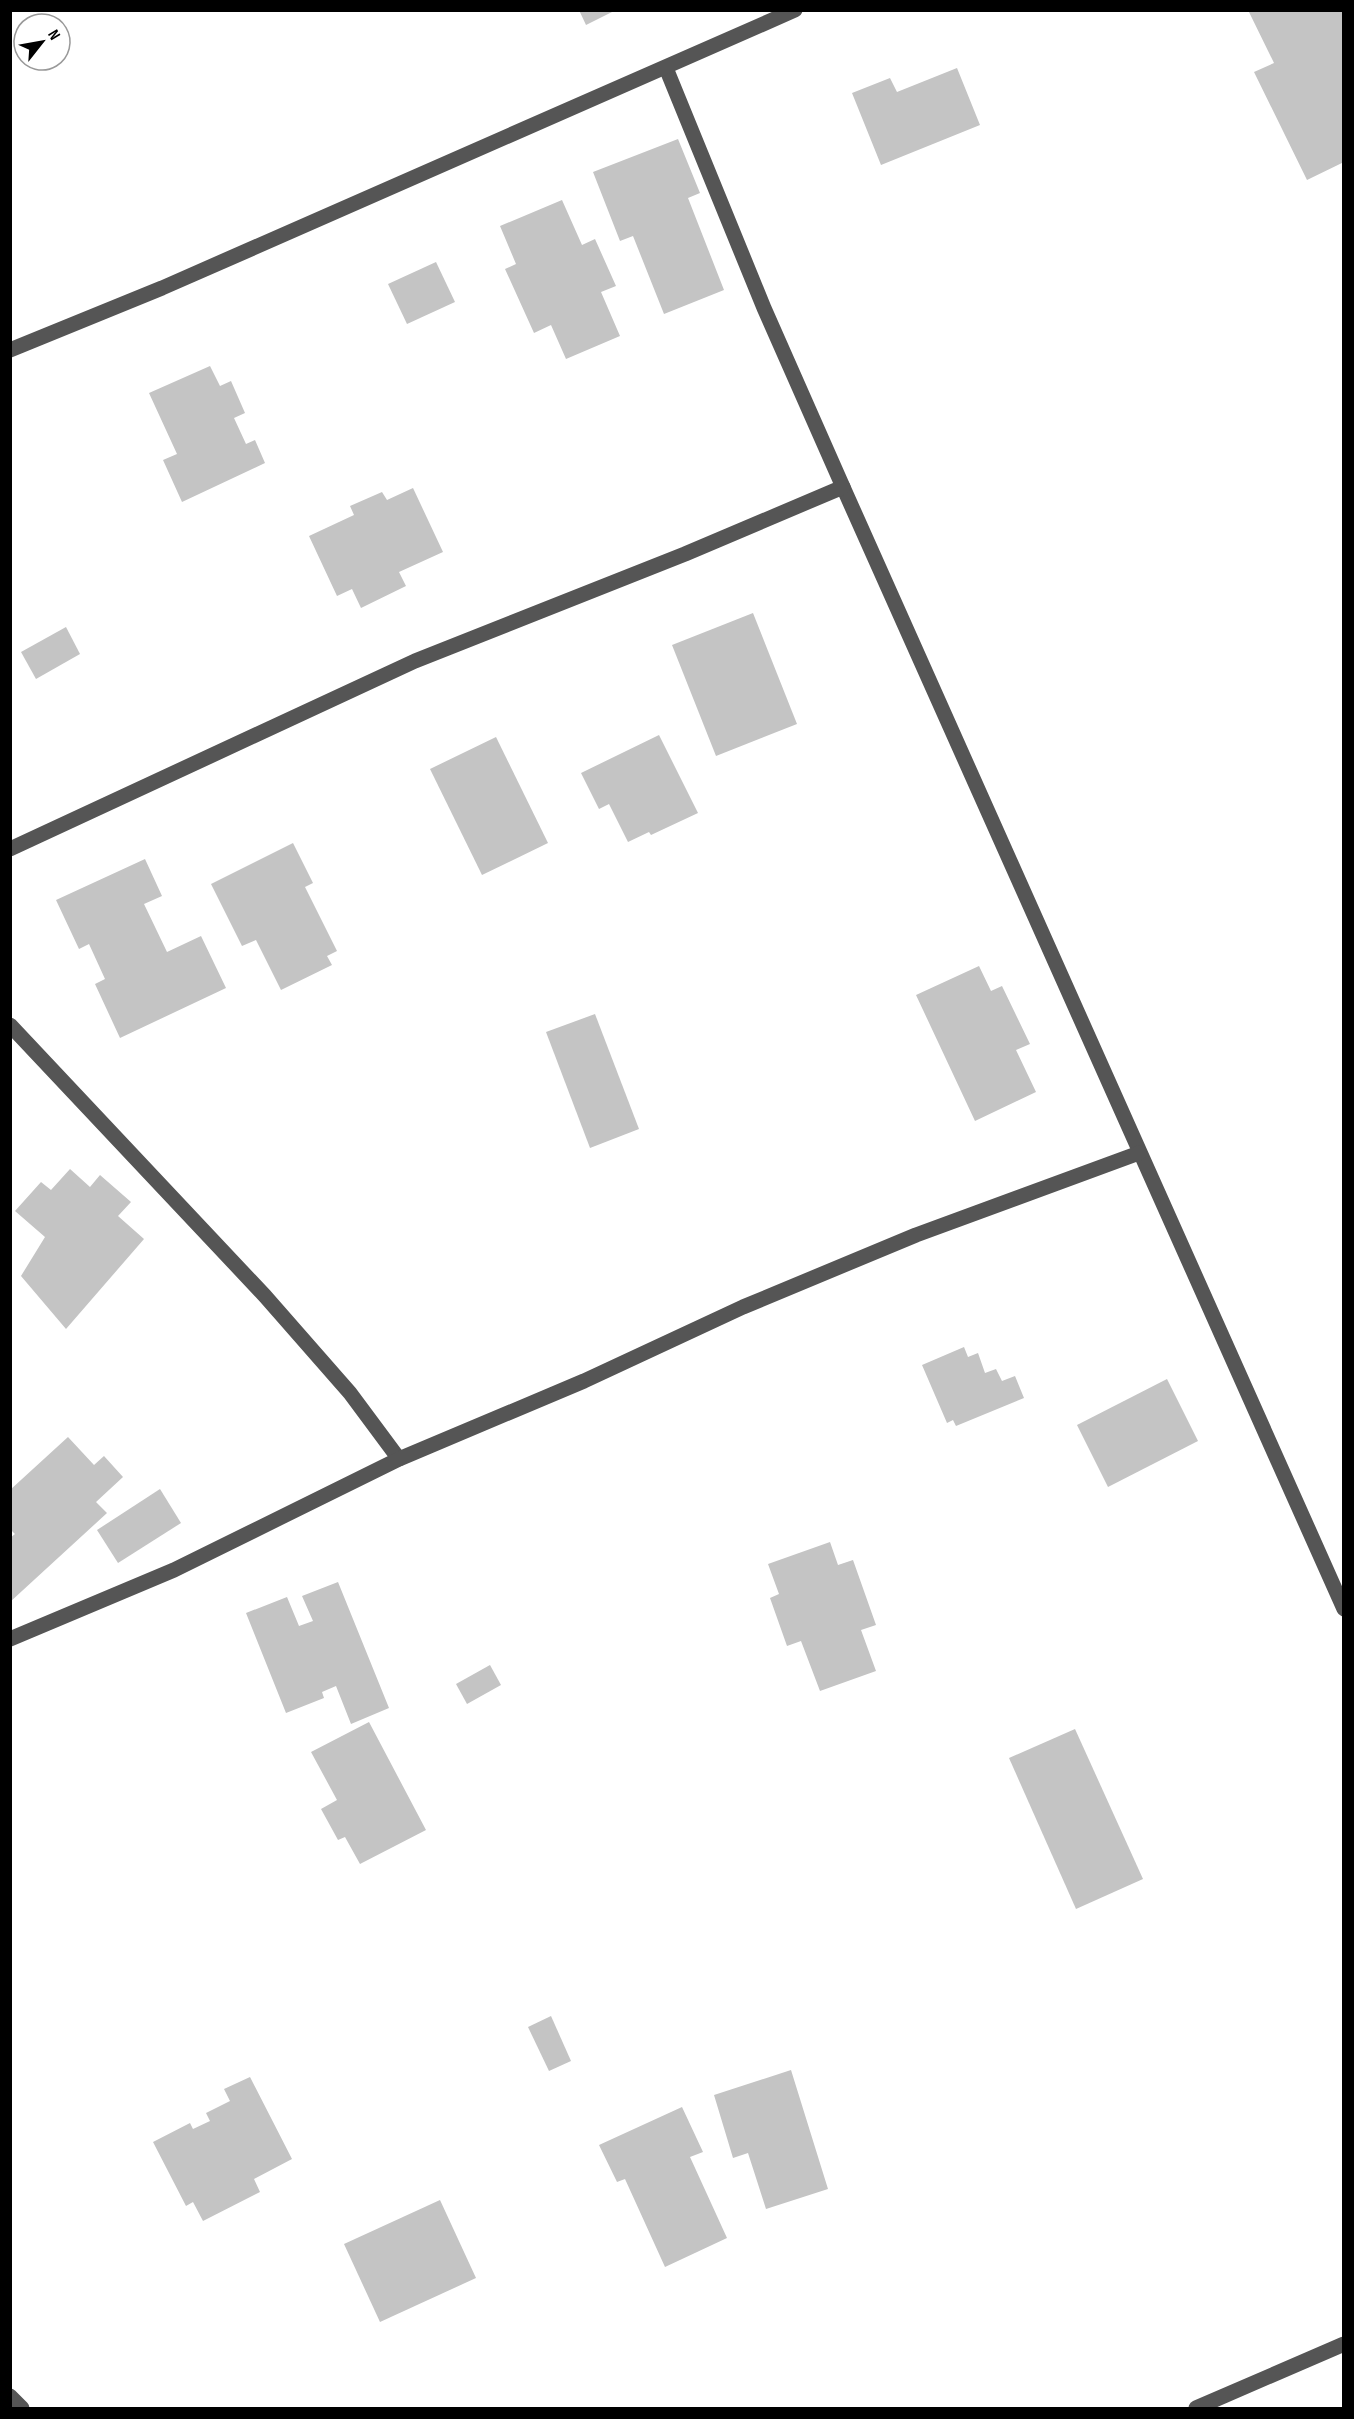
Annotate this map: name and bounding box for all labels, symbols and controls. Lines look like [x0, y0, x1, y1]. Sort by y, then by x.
north arrow [12, 12, 72, 72]
text: N [43, 26, 64, 44]

